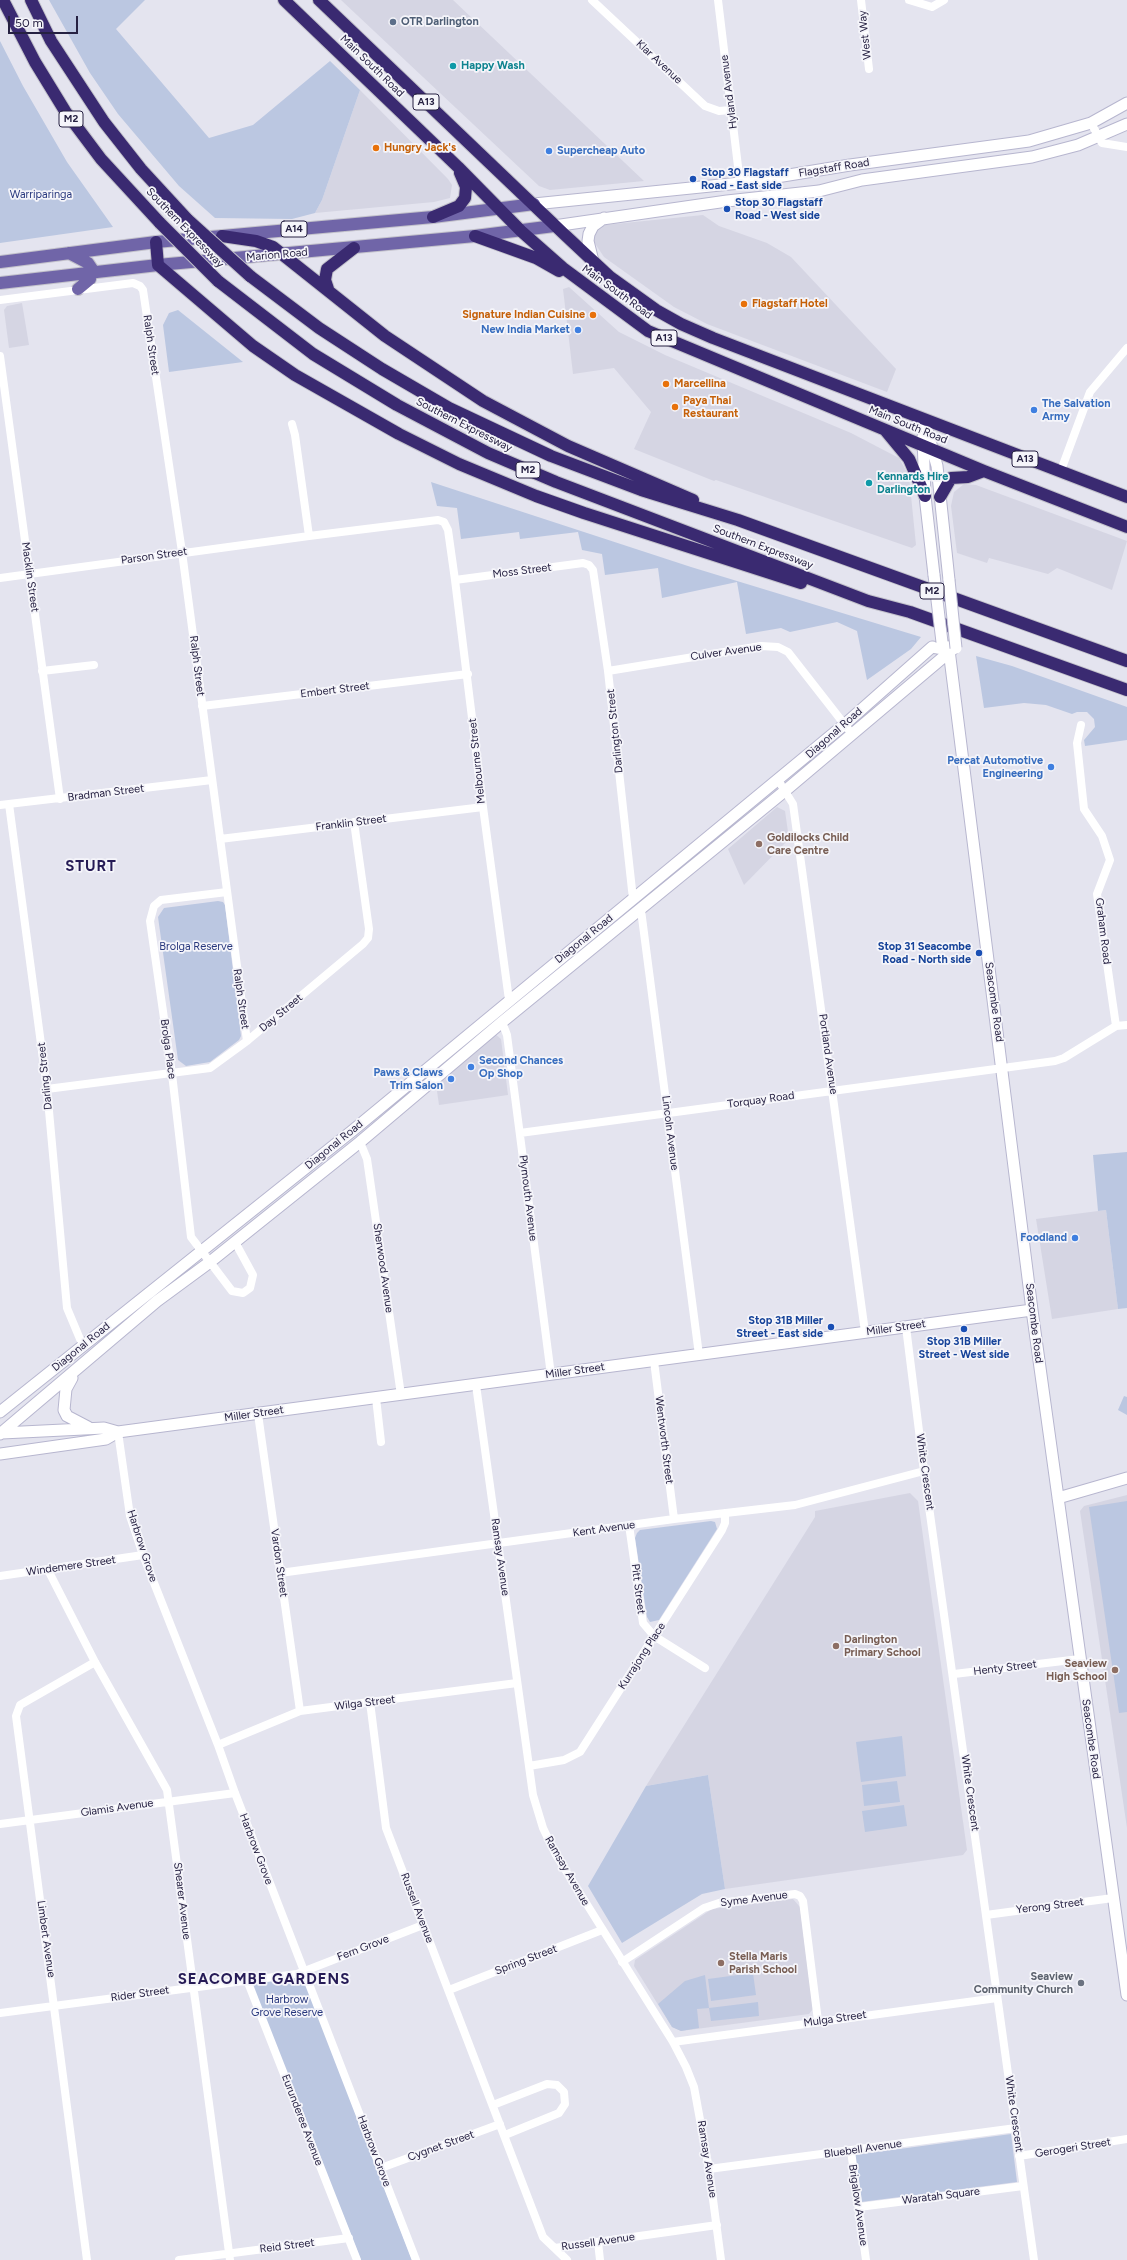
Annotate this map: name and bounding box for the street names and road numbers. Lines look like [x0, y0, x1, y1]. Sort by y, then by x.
street label: West Way [856, 10, 874, 60]
street label: Main South Road [337, 32, 407, 100]
street label: Klar Avenue [633, 37, 685, 87]
street label: Hyland Avenue [718, 54, 740, 130]
road number: A13 [413, 94, 439, 110]
road number: M2 [59, 111, 83, 127]
street label: Flagstaff Road [798, 156, 870, 180]
street label: Southern Expressway [143, 185, 227, 271]
road number: A14 [281, 221, 307, 237]
street label: Marion Road [246, 246, 308, 264]
street label: Main South Road [579, 262, 655, 322]
street label: Ralph Street [140, 314, 162, 376]
road number: A13 [651, 330, 677, 346]
street label: Southern Expressway [414, 395, 514, 455]
street label: Main South Road [867, 403, 949, 447]
road number: A13 [1012, 451, 1038, 467]
road number: M2 [516, 462, 540, 478]
street label: Southern Expressway [711, 522, 815, 572]
street label: Macklin Street [19, 541, 41, 613]
street label: Parson Street [120, 545, 188, 567]
street label: Moss Street [492, 561, 552, 581]
road number: M2 [920, 583, 944, 599]
street label: Ralph Street [187, 635, 207, 697]
street label: Culver Avenue [690, 640, 762, 664]
street label: Embert Street [300, 679, 370, 701]
street label: Darlington Street [604, 688, 626, 774]
street label: Diagonal Road [803, 705, 865, 761]
street label: Melbourne Street [466, 718, 488, 804]
street label: Bradman Street [67, 782, 145, 804]
street label: Franklin Street [315, 812, 387, 834]
street label: Graham Road [1092, 897, 1114, 965]
street label: Diagonal Road [552, 912, 616, 966]
street label: Seacombe Road [982, 961, 1006, 1043]
street label: Ralph Street [230, 968, 252, 1030]
street label: Day Street [257, 991, 305, 1035]
street label: Portland Avenue [816, 1013, 840, 1095]
street label: Brolga Place [157, 1018, 179, 1080]
street label: Darling Street [35, 1042, 55, 1110]
street label: Torquay Road [727, 1089, 795, 1111]
street label: Lincoln Avenue [659, 1095, 681, 1171]
street label: Diagonal Road [302, 1118, 366, 1172]
street label: Plymouth Avenue [516, 1154, 540, 1242]
street label: Sherwood Avenue [370, 1222, 396, 1314]
street label: Seacombe Road [1023, 1282, 1045, 1364]
street label: Miller Street [865, 1317, 927, 1339]
street label: Diagonal Road [49, 1320, 113, 1374]
street label: Miller Street [544, 1360, 606, 1382]
street label: Wentworth Street [652, 1395, 676, 1485]
street label: Miller Street [223, 1403, 285, 1425]
street label: White Crescent [913, 1433, 937, 1511]
street label: Harbrow Grove [124, 1508, 160, 1584]
street label: Ramsay Avenue [488, 1517, 512, 1597]
street label: Kent Avenue [572, 1518, 636, 1540]
street label: Vardon Street [268, 1528, 290, 1598]
street label: Windemere Street [25, 1553, 117, 1579]
street label: Pitt Street [628, 1563, 648, 1615]
street label: Kurrajong Place [616, 1620, 668, 1692]
street label: Henty Street [973, 1658, 1037, 1678]
street label: Wilga Street [334, 1693, 396, 1713]
street label: Seacombe Road [1079, 1698, 1103, 1780]
street label: White Crescent [958, 1754, 982, 1832]
street label: Glamis Avenue [80, 1796, 154, 1820]
street label: Harbrow Grove [236, 1812, 276, 1886]
street label: Ramsay Avenue [542, 1834, 592, 1908]
street label: Shearer Avenue [171, 1862, 193, 1940]
street label: Russell Avenue [398, 1871, 436, 1945]
street label: Syme Avenue [720, 1888, 788, 1910]
street label: Yerong Street [1015, 1895, 1085, 1917]
street label: Limbert Avenue [34, 1900, 58, 1978]
street label: Fern Grove [335, 1932, 391, 1964]
street label: Spring Street [493, 1942, 559, 1978]
street label: Rider Street [110, 1983, 170, 2005]
street label: Mulga Street [803, 2008, 867, 2030]
street label: Eurunderee Avenue [279, 2072, 325, 2168]
street label: White Crescent [1002, 2075, 1026, 2153]
street label: Harbrow Grove [354, 2114, 394, 2188]
street label: Ramsay Avenue [694, 2119, 720, 2199]
street label: Cygnet Street [406, 2128, 476, 2164]
street label: Gerogeri Street [1034, 2135, 1112, 2161]
street label: Bluebell Avenue [823, 2137, 903, 2161]
street label: Brigalow Avenue [846, 2163, 870, 2247]
street label: Waratah Square [901, 2185, 981, 2207]
street label: Russell Avenue [560, 2230, 636, 2254]
street label: Reid Street [259, 2236, 315, 2256]

